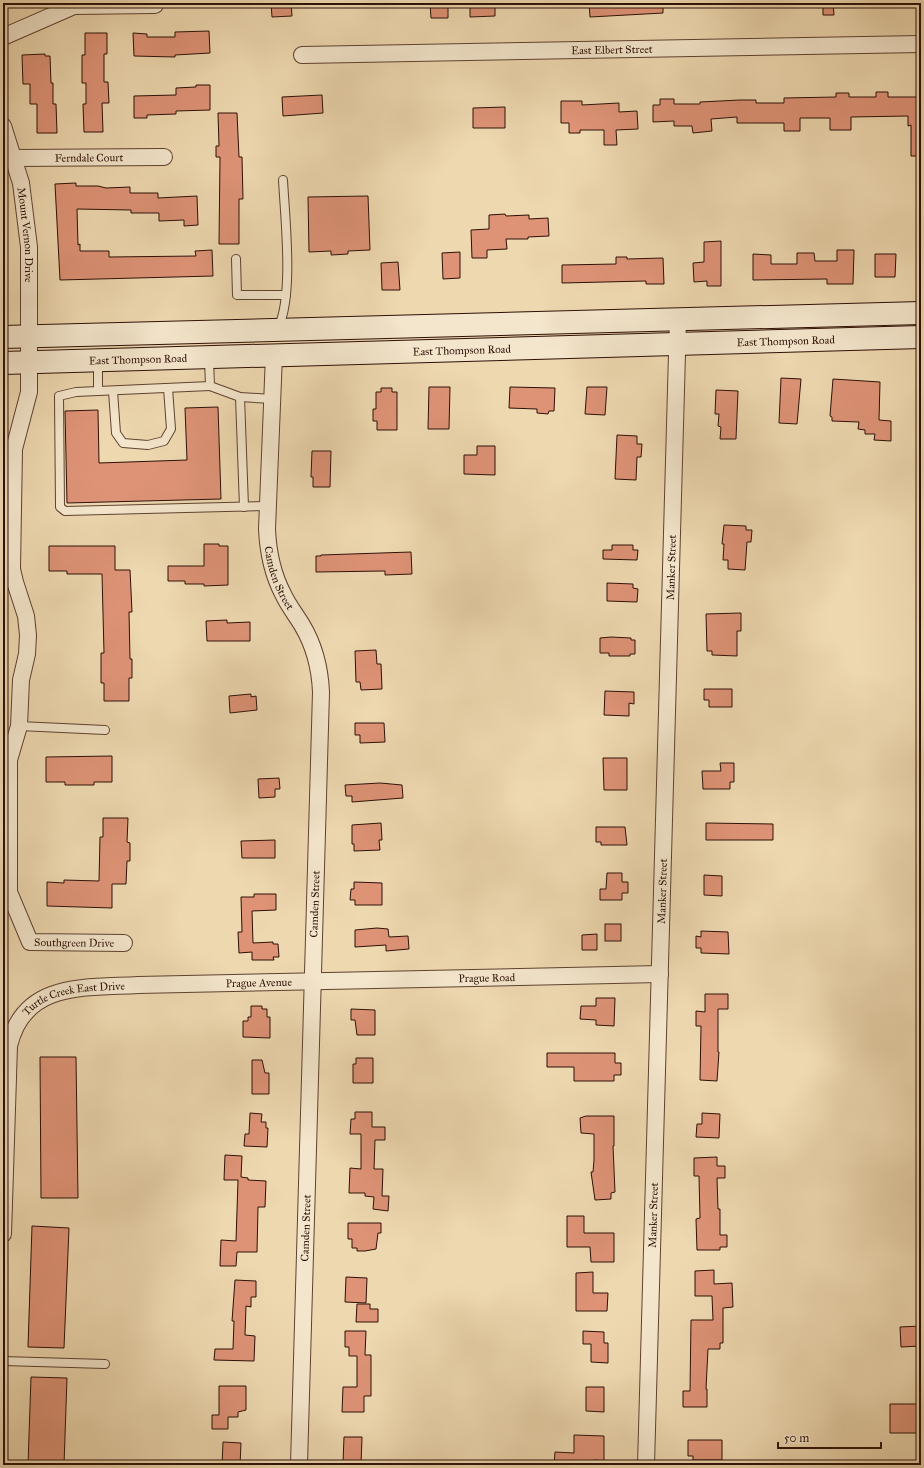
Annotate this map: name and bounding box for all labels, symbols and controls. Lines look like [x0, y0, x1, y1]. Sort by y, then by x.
street label: East Elbert Street [571, 42, 653, 57]
street label: Ferndale Court [55, 151, 124, 164]
street label: Mount Vernon Drive [15, 186, 36, 283]
street label: East Thompson Road [736, 333, 835, 349]
street label: East Thompson Road [413, 342, 512, 358]
street label: East Thompson Road [89, 351, 188, 367]
street label: Manker Street [664, 534, 678, 600]
street label: Camden Street [262, 545, 297, 612]
street label: Manker Street [655, 858, 669, 924]
street label: Camden Street [307, 870, 323, 938]
street label: Southgreen Drive [34, 936, 115, 949]
street label: Prague Road [458, 971, 516, 985]
street label: Prague Avenue [226, 975, 293, 990]
street label: Turtle Creek East Drive [19, 979, 125, 1018]
street label: Manker Street [646, 1182, 660, 1248]
street label: Camden Street [298, 1194, 314, 1262]
scale bar [778, 1424, 881, 1450]
text: 50 m [784, 1431, 809, 1445]

